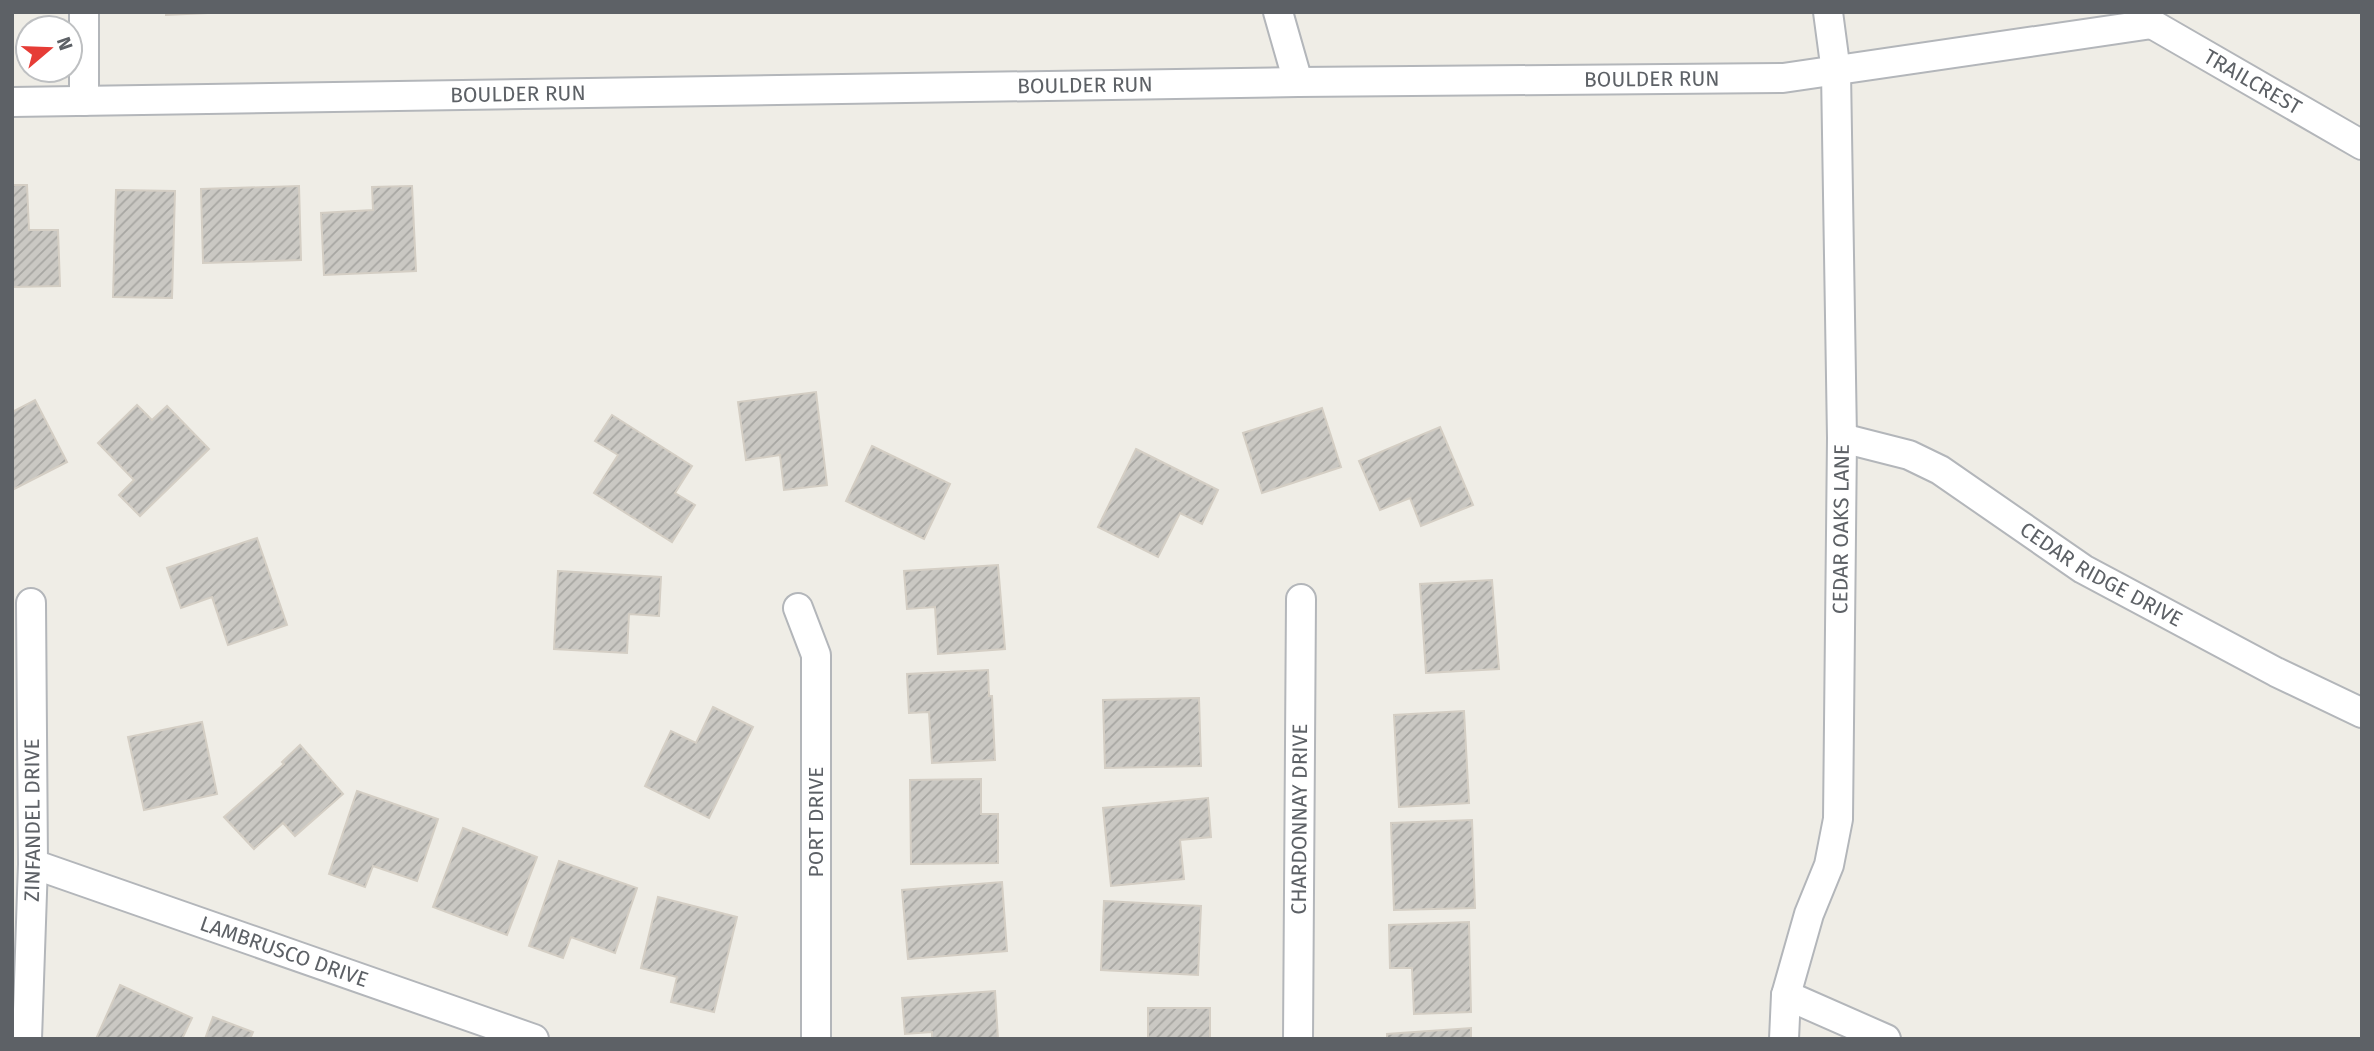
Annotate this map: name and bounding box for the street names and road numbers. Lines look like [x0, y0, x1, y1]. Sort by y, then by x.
street label: TRAILCREST [2199, 44, 2306, 120]
street label: BOULDER RUN [1584, 66, 1720, 93]
street label: BOULDER RUN [1017, 71, 1153, 99]
street label: BOULDER RUN [450, 80, 586, 108]
street label: CEDAR OAKS LANE [1827, 444, 1855, 614]
street label: CEDAR RIDGE DRIVE [2015, 516, 2187, 633]
street label: CHARDONNAY DRIVE [1286, 723, 1313, 915]
street label: ZINFANDEL DRIVE [19, 738, 46, 902]
street label: PORT DRIVE [803, 767, 829, 877]
street label: LAMBRUSCO DRIVE [197, 910, 372, 993]

